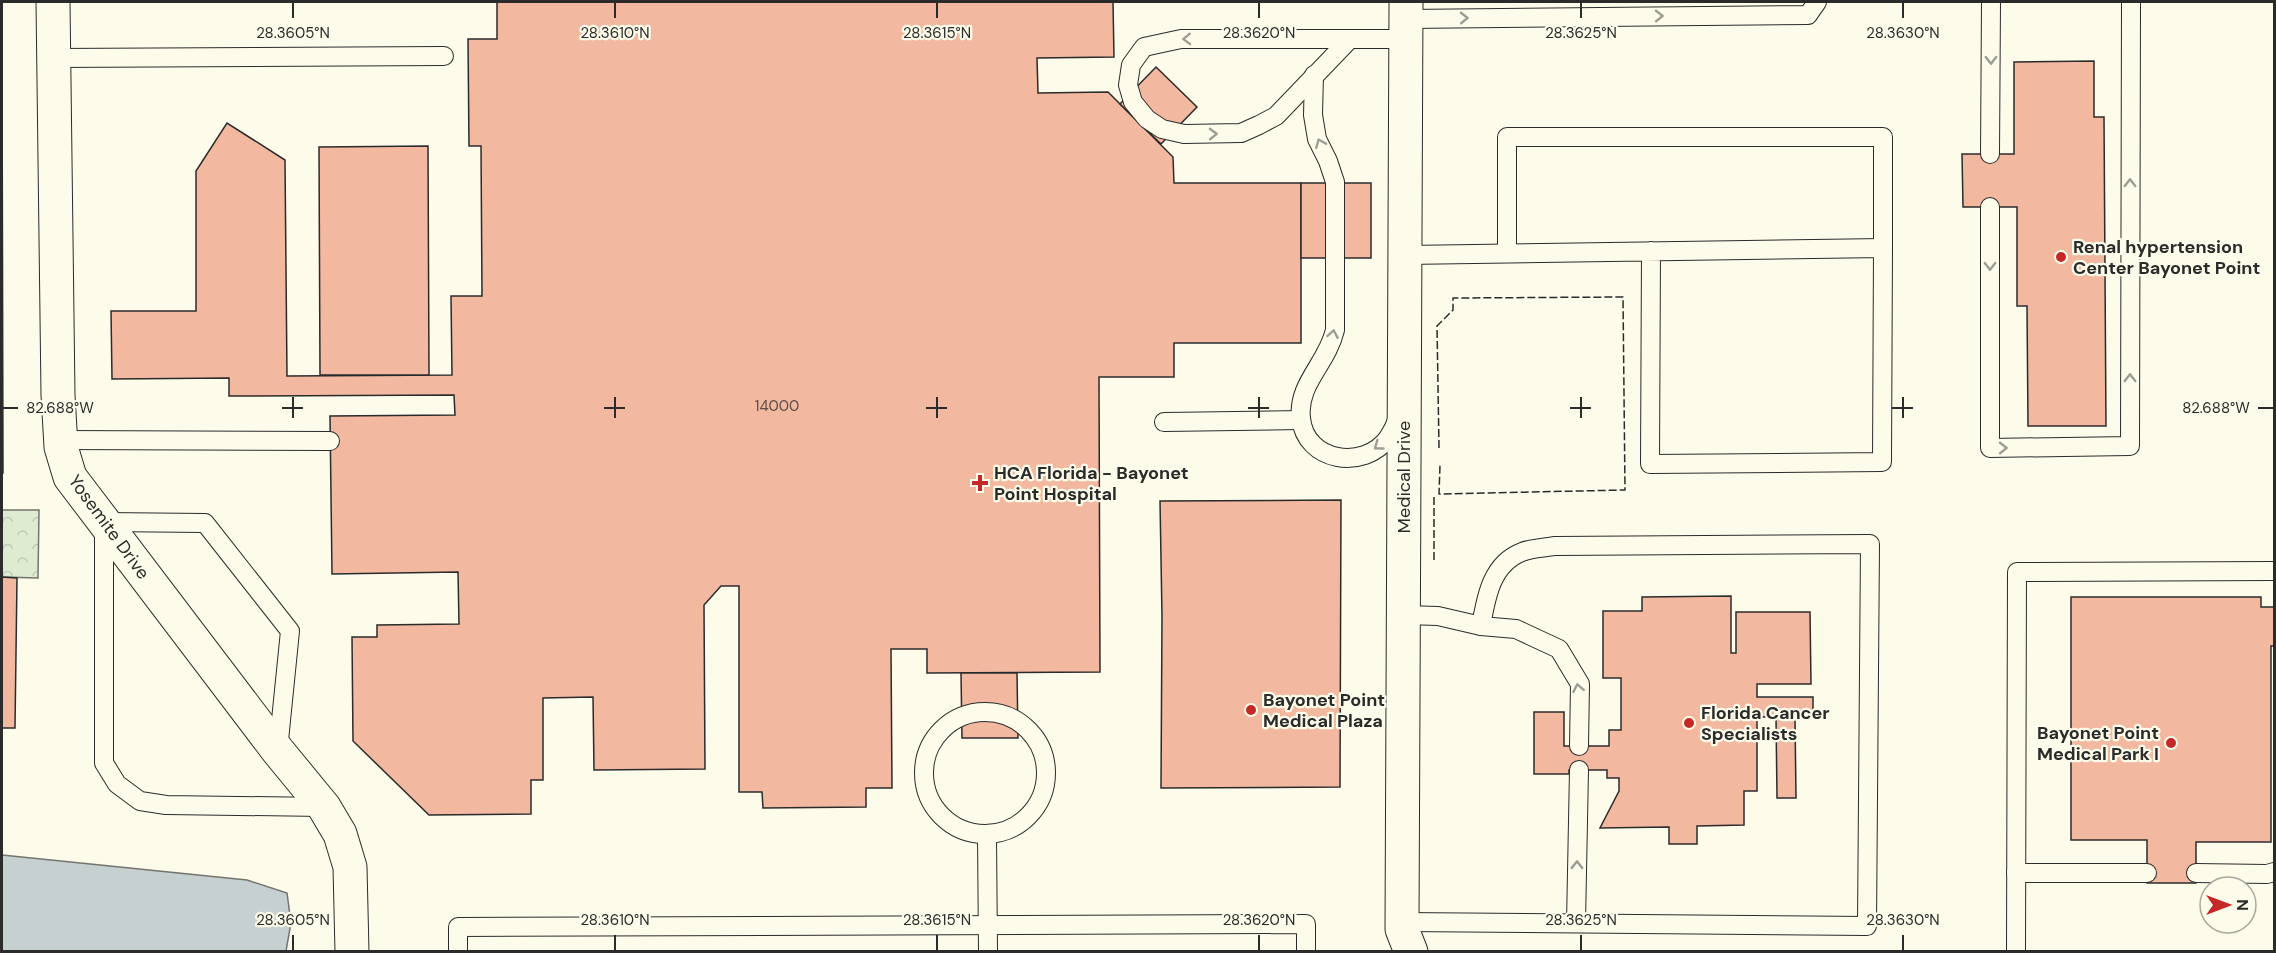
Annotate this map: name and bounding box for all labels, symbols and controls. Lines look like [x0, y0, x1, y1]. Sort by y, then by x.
one-way arrow [1655, 10, 1664, 22]
one-way arrow [1460, 12, 1469, 24]
text: 28.3605°N [256, 23, 330, 43]
text: 28.3610°N [580, 23, 650, 43]
text: 28.3615°N [903, 23, 971, 43]
text: 28.3620°N [1223, 23, 1295, 43]
text: 28.3625°N [1545, 23, 1617, 43]
text: 28.3630°N [1866, 23, 1940, 43]
one-way arrow [1182, 33, 1191, 45]
one-way arrow [1985, 55, 1997, 64]
one-way arrow [1208, 128, 1217, 140]
one-way arrow [1315, 138, 1327, 149]
one-way arrow [2124, 179, 2136, 188]
place label: Renal hypertension Center Bayonet Point [2073, 235, 2260, 280]
marker: Renal hypertension Center Bayonet Point [2054, 250, 2068, 264]
one-way arrow [1984, 261, 1996, 270]
one-way arrow [1326, 330, 1339, 340]
one-way arrow [2124, 374, 2136, 383]
house number: 14000 [755, 396, 799, 416]
text: 82.688°W [26, 398, 94, 418]
text: 82.688°W [2182, 398, 2250, 418]
street label: Medical Drive [1392, 421, 1416, 533]
one-way arrow [1374, 439, 1385, 450]
one-way arrow [1998, 441, 2007, 454]
place label: HCA Florida - Bayonet Point Hospital [994, 461, 1189, 506]
street label: Yosemite Drive [63, 470, 155, 584]
marker: HCA Florida - Bayonet Point Hospital [971, 474, 989, 492]
one-way arrow [1572, 683, 1585, 693]
place label: Bayonet Point Medical Plaza [1263, 688, 1385, 733]
place label: Florida Cancer Specialists [1701, 701, 1830, 746]
marker: Bayonet Point Medical Plaza [1244, 703, 1258, 717]
marker: Florida Cancer Specialists [1682, 716, 1696, 730]
place label: Bayonet Point Medical Park I [2037, 721, 2159, 766]
marker: Bayonet Point Medical Park I [2164, 736, 2178, 750]
one-way arrow [1571, 860, 1583, 869]
north arrow [2198, 875, 2258, 935]
text: N [2232, 899, 2253, 911]
text: 28.3605°N [256, 910, 330, 930]
text: 28.3610°N [580, 910, 650, 930]
text: 28.3615°N [903, 910, 971, 930]
text: 28.3620°N [1223, 910, 1295, 930]
text: 28.3625°N [1545, 910, 1617, 930]
text: 28.3630°N [1866, 910, 1940, 930]

